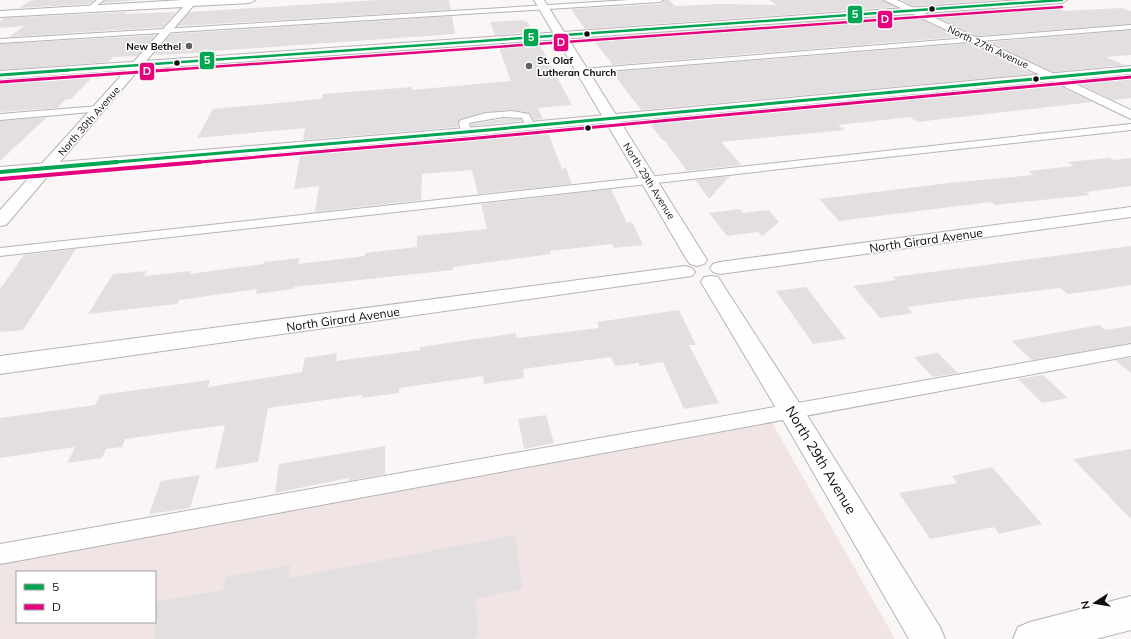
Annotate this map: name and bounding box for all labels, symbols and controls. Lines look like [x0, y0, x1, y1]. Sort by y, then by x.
unlabelled marker [927, 4, 937, 14]
line badge: 5 [847, 5, 863, 24]
text: 5 [852, 7, 859, 21]
line badge: D [877, 10, 893, 29]
text: D [881, 12, 889, 26]
street label: North 27th Avenue [945, 23, 1031, 71]
line badge: 5 [523, 28, 539, 47]
unlabelled marker [582, 29, 592, 39]
text: 5 [528, 30, 535, 44]
line badge: D [553, 33, 569, 52]
text: D [557, 35, 565, 49]
place label: New Bethel [126, 40, 181, 53]
marker: New Bethel [184, 41, 194, 51]
line badge: 5 [199, 51, 215, 70]
text: 5 [204, 53, 211, 67]
place label: St. Olaf Lutheran Church [537, 54, 616, 79]
unlabelled marker [172, 58, 182, 68]
marker: St. Olaf Lutheran Church [524, 61, 534, 71]
line badge: D [139, 62, 155, 81]
text: D [143, 64, 151, 78]
unlabelled marker [1031, 74, 1041, 84]
street label: North 30th Avenue [55, 84, 123, 158]
unlabelled marker [583, 123, 593, 133]
street label: North 29th Avenue [620, 140, 678, 222]
street label: North Girard Avenue [868, 225, 984, 255]
street label: North Girard Avenue [285, 304, 401, 334]
street label: North 29th Avenue [782, 403, 860, 517]
legend [16, 571, 156, 623]
text: 5 [52, 579, 59, 594]
north arrow [1075, 583, 1115, 623]
text: D [52, 599, 61, 614]
text: N [1078, 600, 1093, 611]

